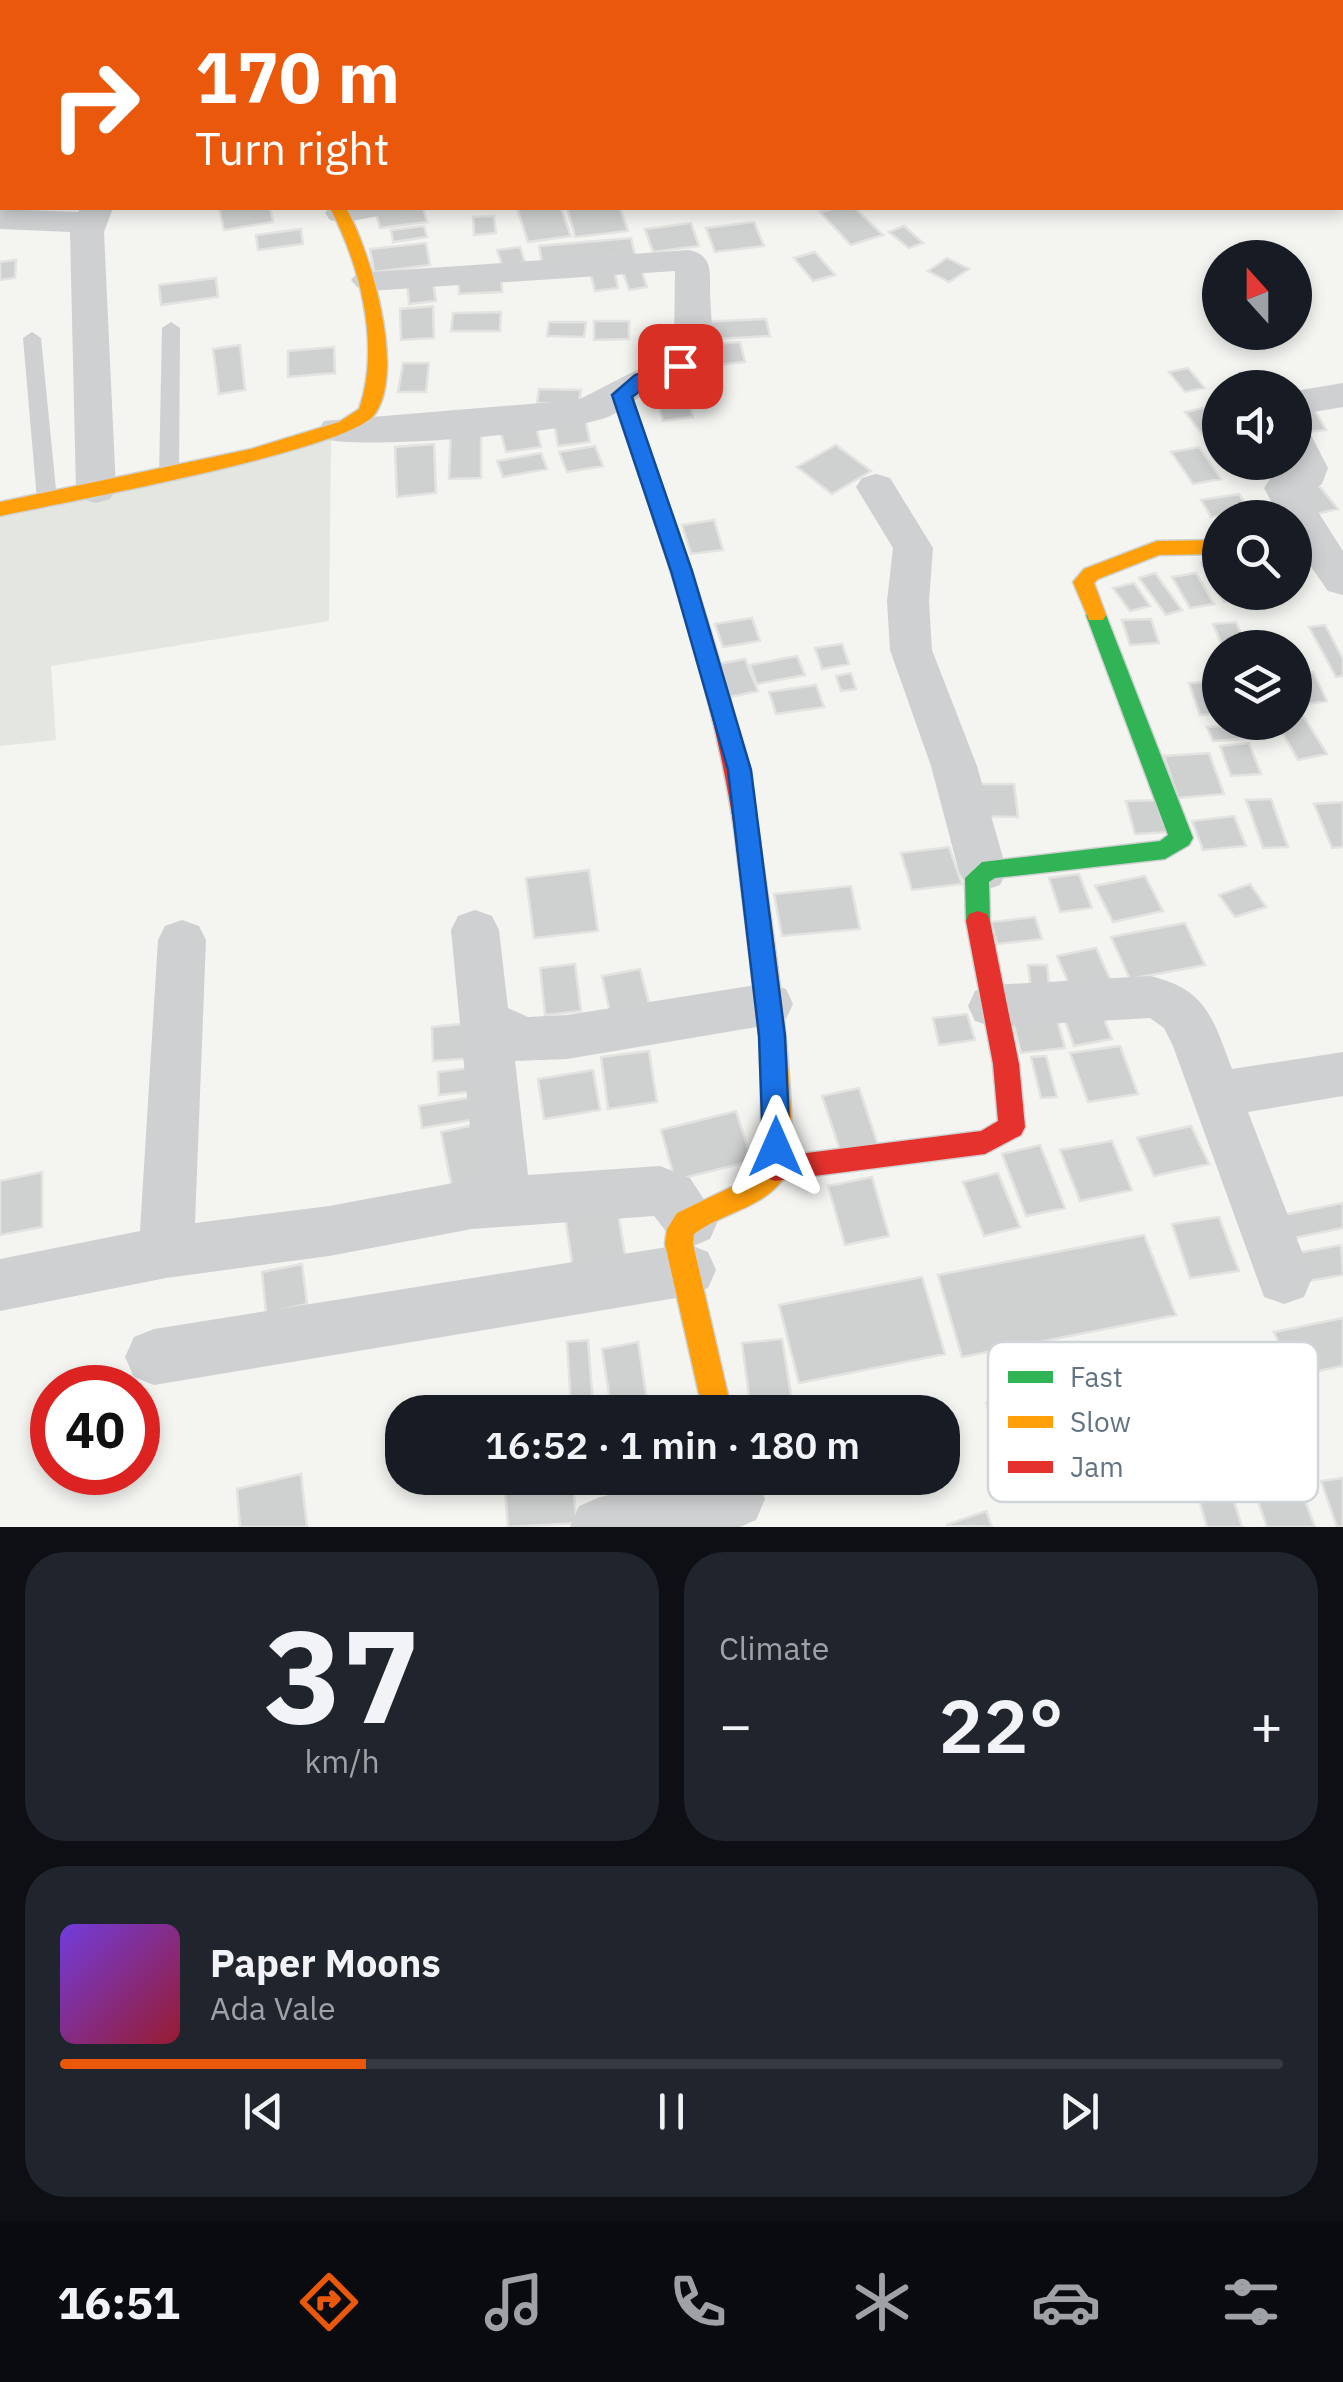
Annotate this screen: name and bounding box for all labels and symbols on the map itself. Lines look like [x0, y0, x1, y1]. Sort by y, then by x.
north arrow [1202, 240, 1312, 350]
pin [638, 324, 723, 409]
position arrow [724, 1095, 828, 1199]
legend [988, 1342, 1318, 1502]
text: Fast [1070, 1358, 1123, 1395]
speed limit sign: 40 [30, 1365, 160, 1495]
text: Slow [1070, 1403, 1131, 1440]
text: Jam [1070, 1448, 1124, 1485]

